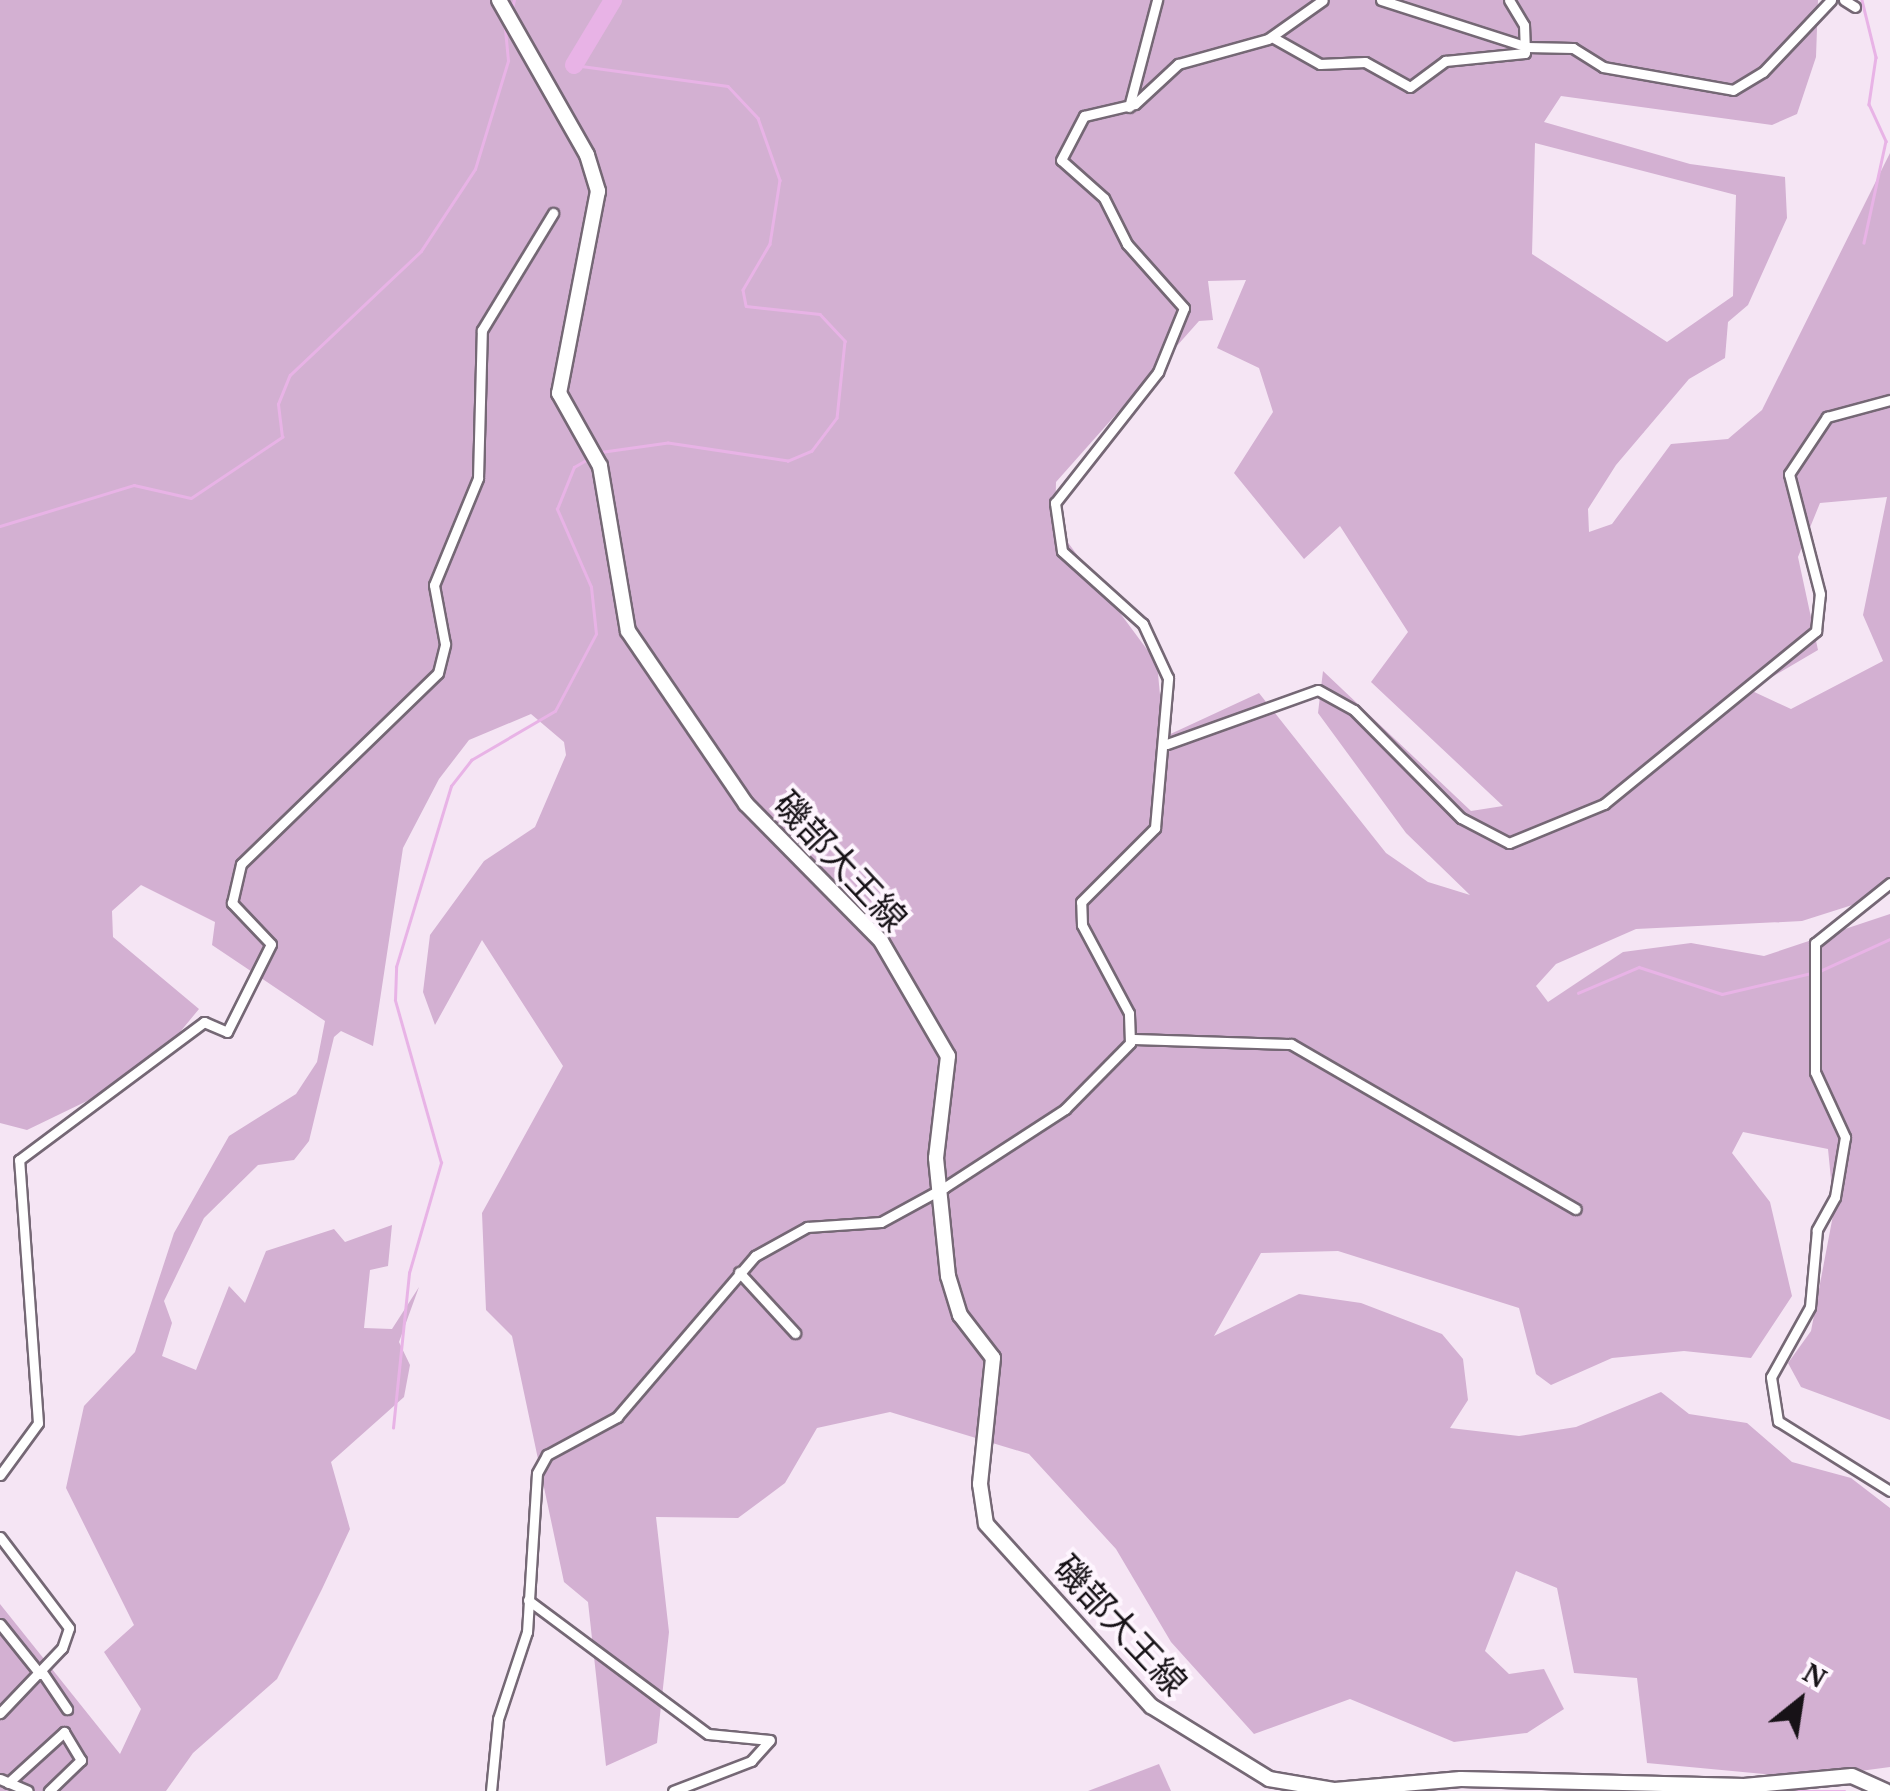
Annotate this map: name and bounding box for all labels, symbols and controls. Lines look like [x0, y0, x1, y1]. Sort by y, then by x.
street label: 磯部大王線 [766, 783, 916, 939]
street label: 磯部大王線 [1046, 1547, 1196, 1703]
north arrow [1750, 1651, 1850, 1751]
text: N [1797, 1653, 1834, 1696]

